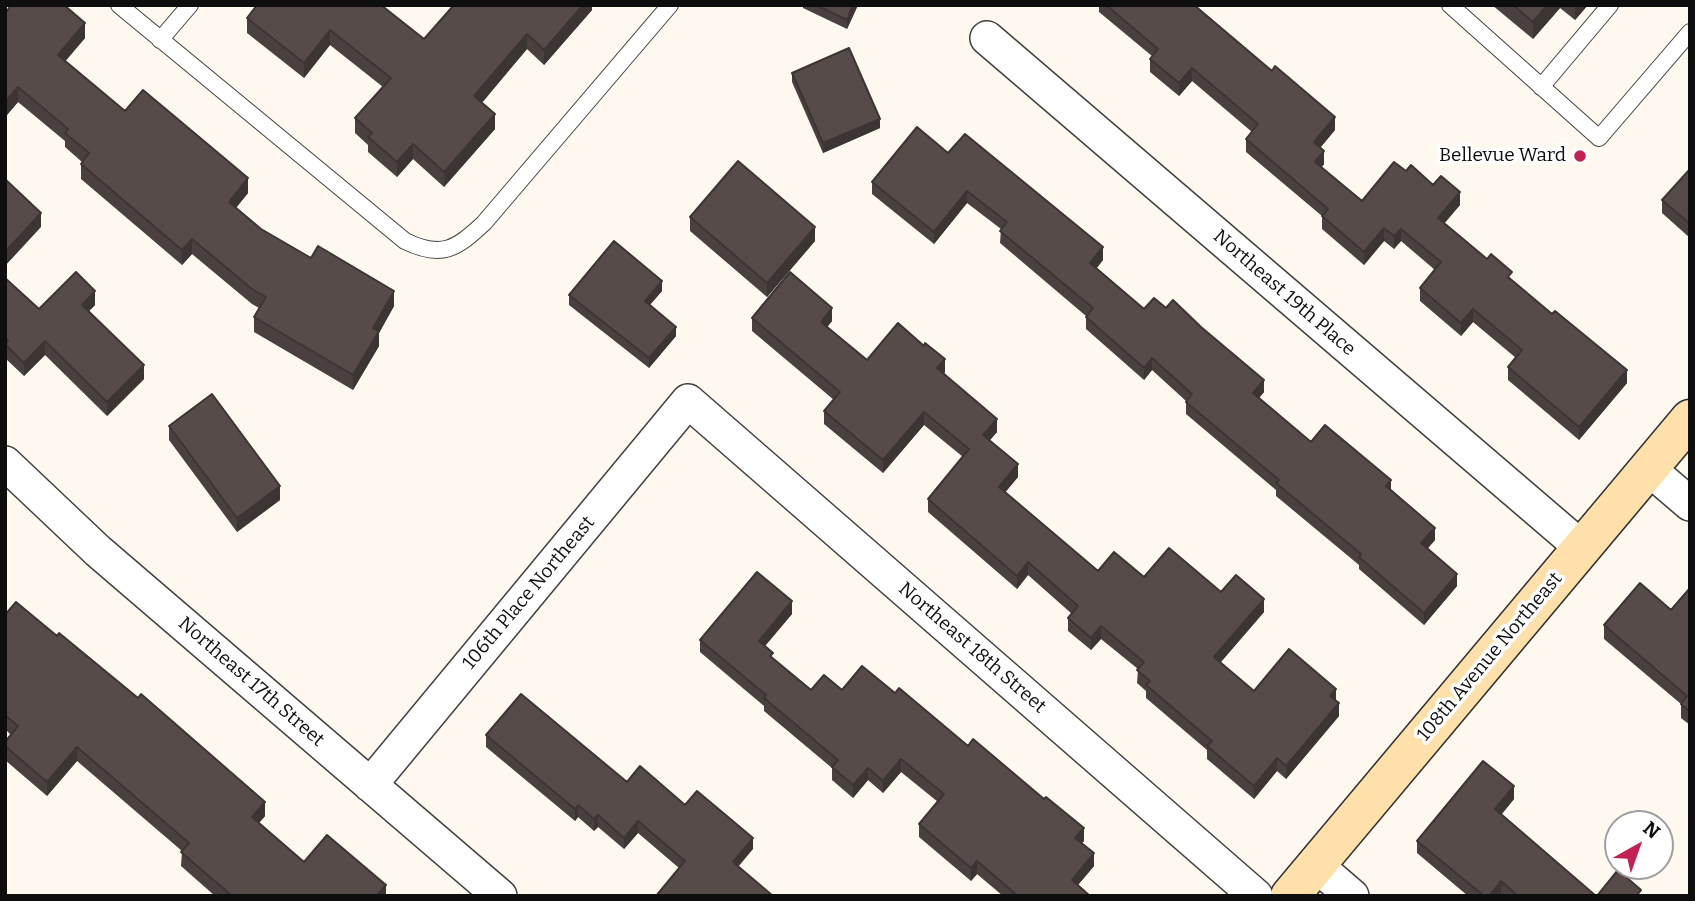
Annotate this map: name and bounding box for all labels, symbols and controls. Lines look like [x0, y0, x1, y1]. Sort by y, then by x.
place label: Bellevue Ward [1439, 145, 1566, 167]
marker: Bellevue Ward [1572, 148, 1588, 164]
street label: Northeast 19th Place [1208, 225, 1360, 361]
street label: 106th Place Northeast [458, 512, 600, 674]
street label: 108th Avenue Northeast [1413, 568, 1567, 746]
street label: Northeast 18th Street [894, 578, 1050, 718]
street label: Northeast 17th Street [173, 612, 329, 752]
north arrow [1604, 810, 1674, 880]
text: N [1639, 817, 1665, 844]

